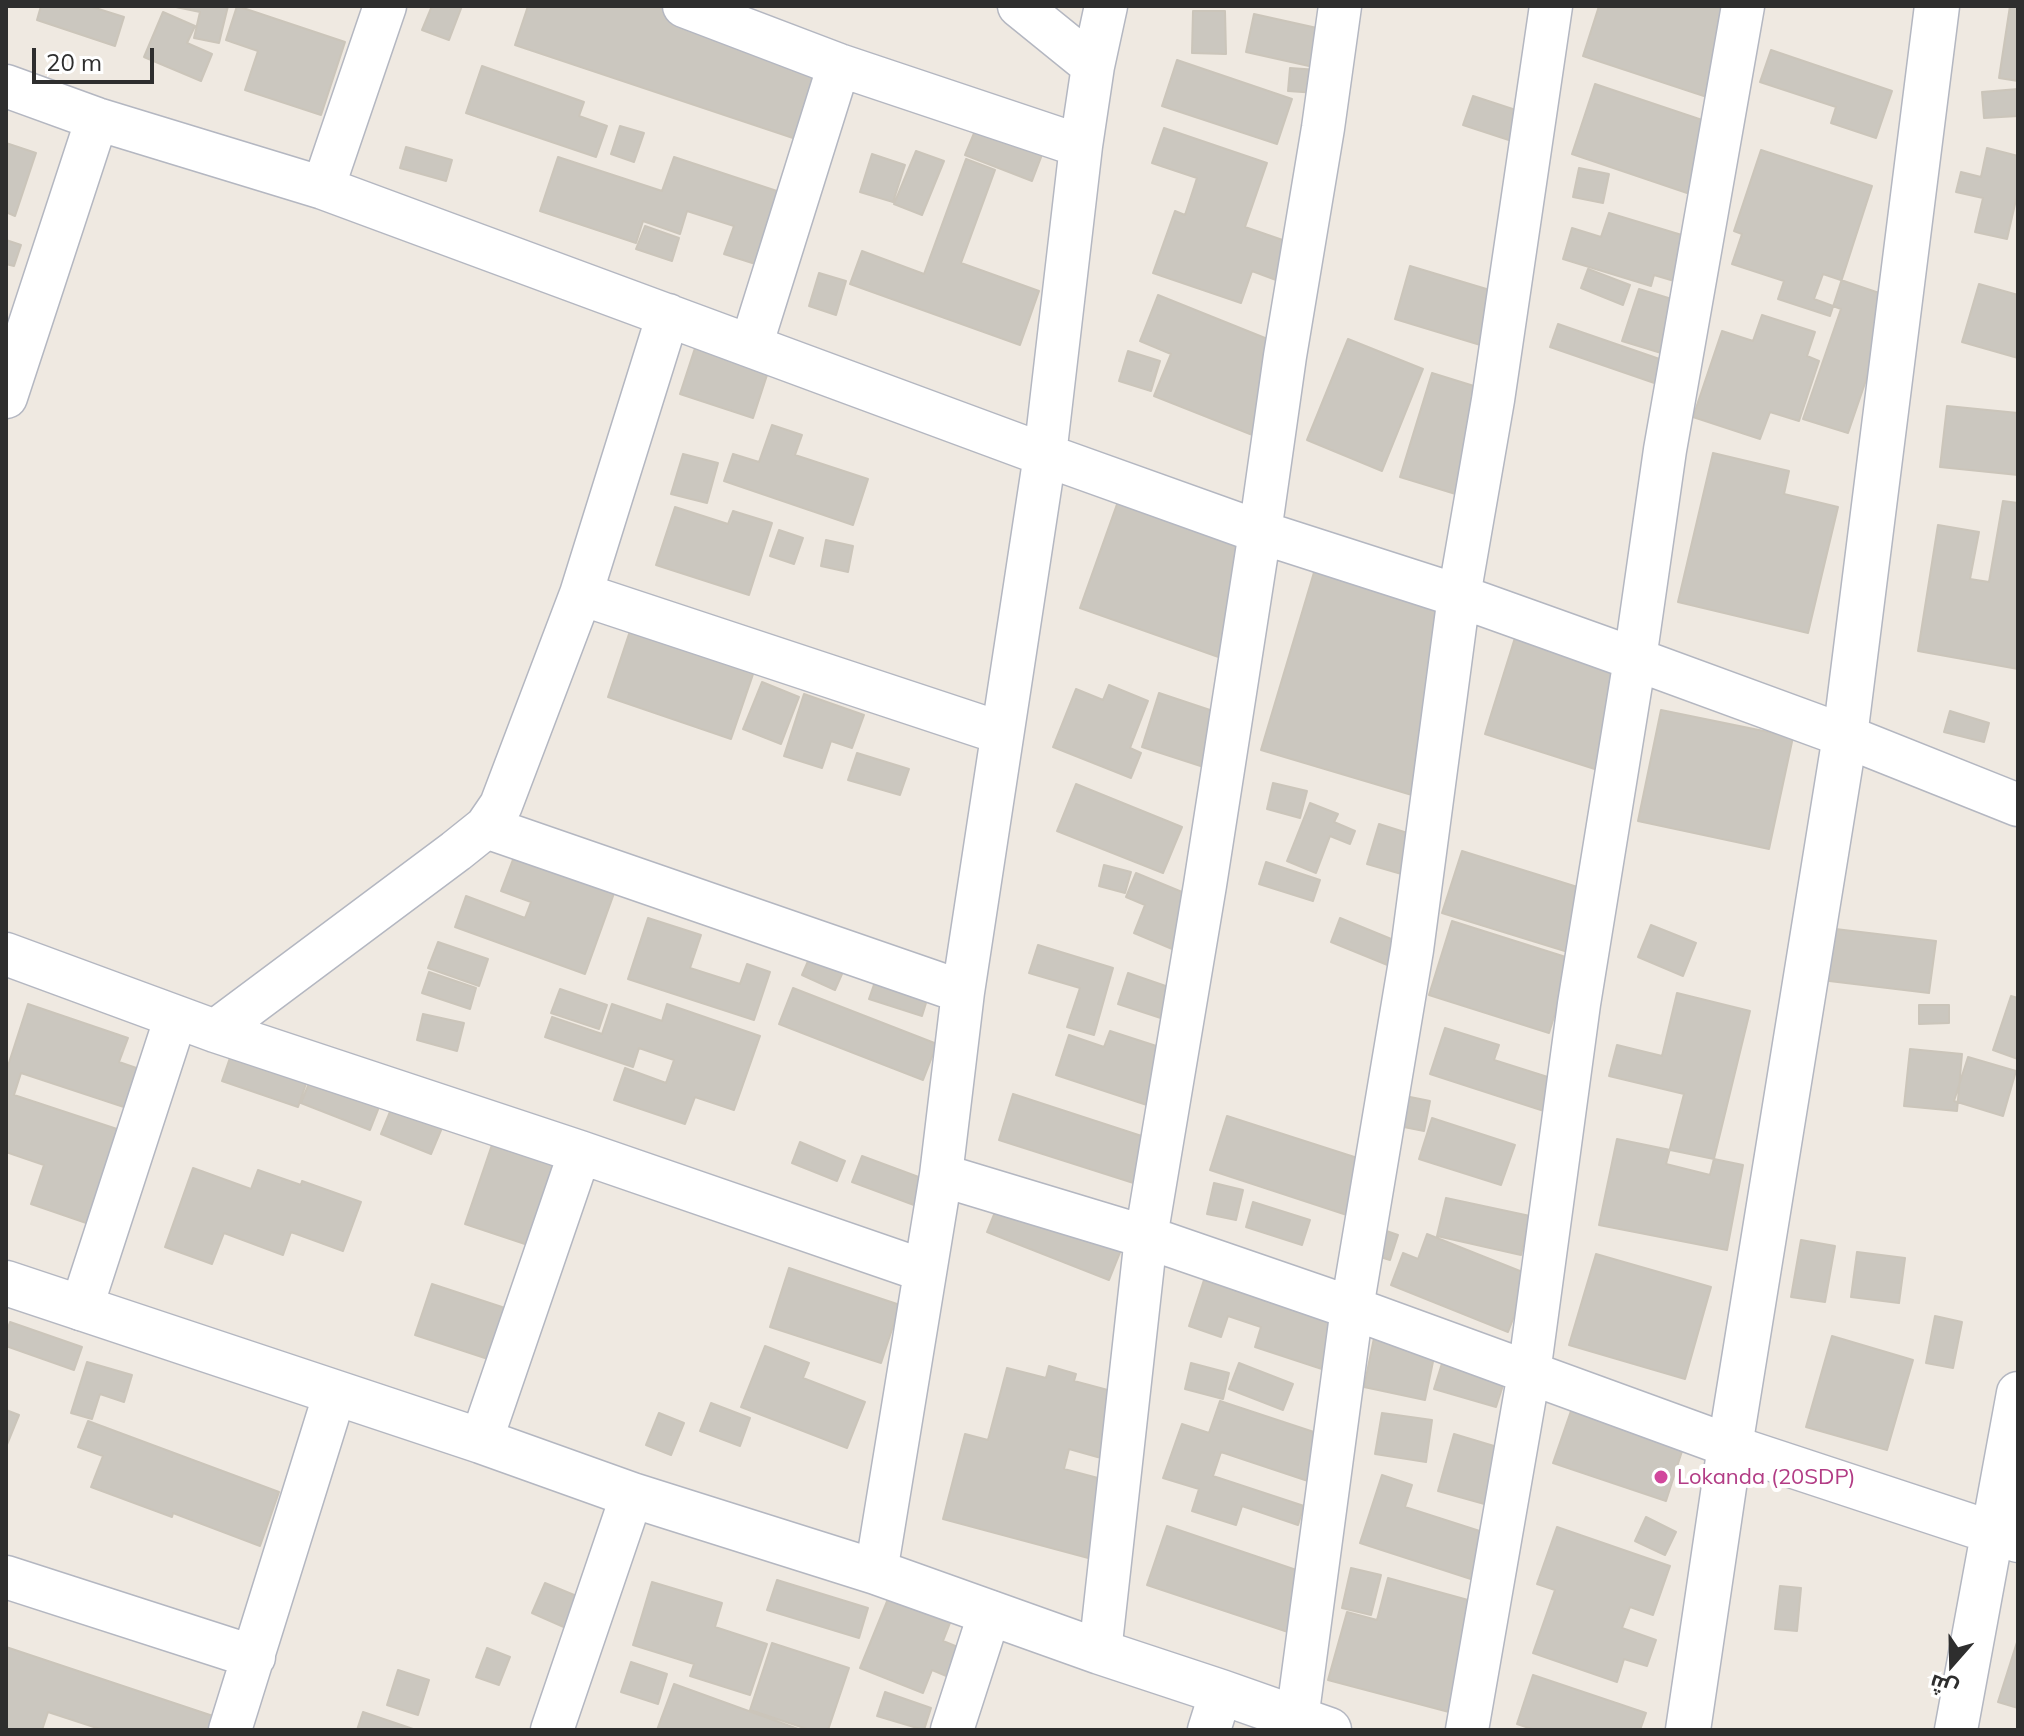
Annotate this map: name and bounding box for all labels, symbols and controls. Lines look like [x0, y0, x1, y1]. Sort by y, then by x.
scale bar [36, 32, 158, 82]
text: 20 m [46, 47, 102, 77]
place label: Lokanda (20SDP) [1677, 1464, 1856, 1490]
marker: Lokanda (20SDP) [1652, 1468, 1670, 1486]
north arrow [1912, 1624, 1992, 1704]
text: ش [1926, 1669, 1962, 1705]

